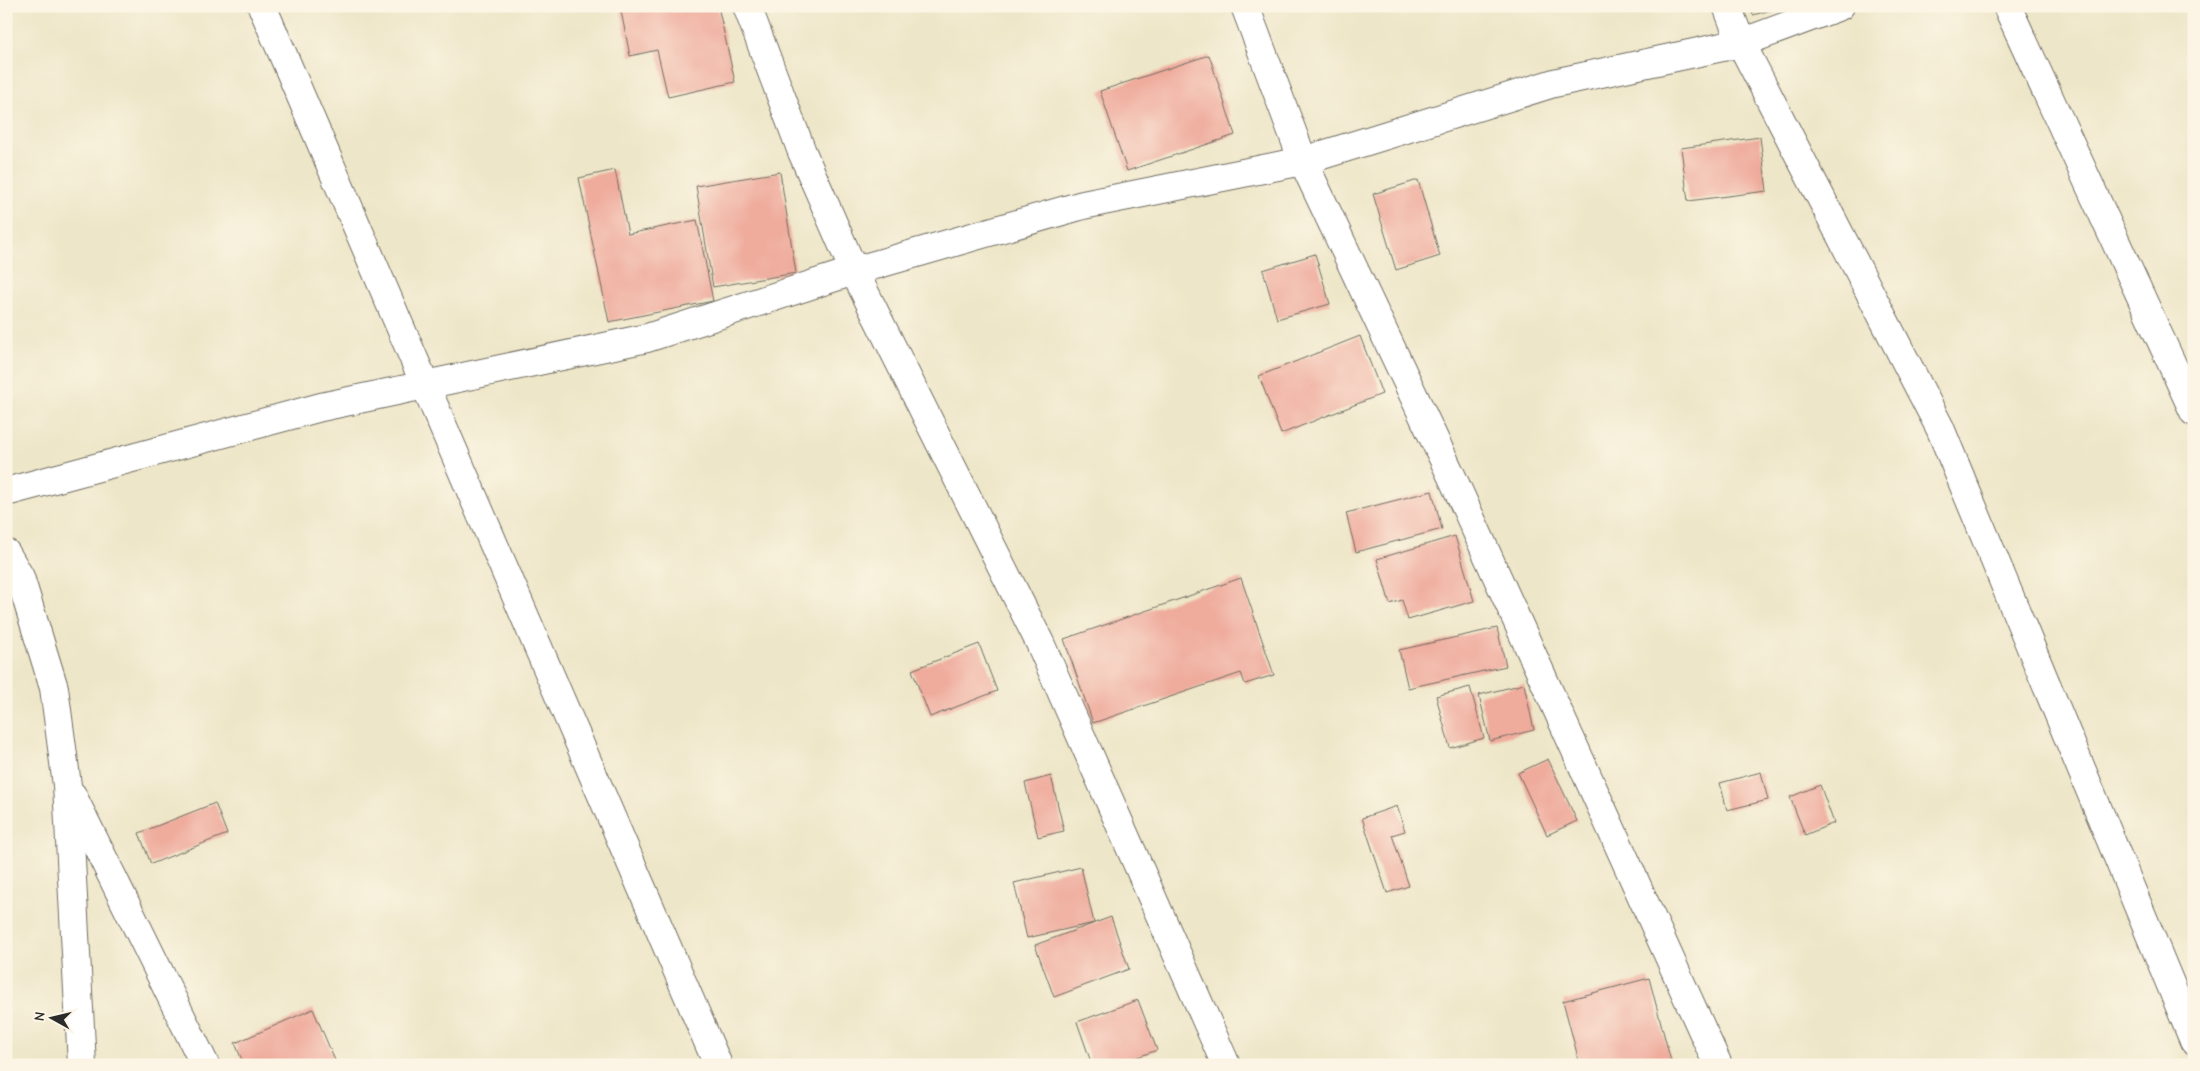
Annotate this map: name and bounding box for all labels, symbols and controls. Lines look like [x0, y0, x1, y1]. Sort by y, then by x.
north arrow [28, 994, 78, 1044]
text: N [31, 1011, 49, 1022]

